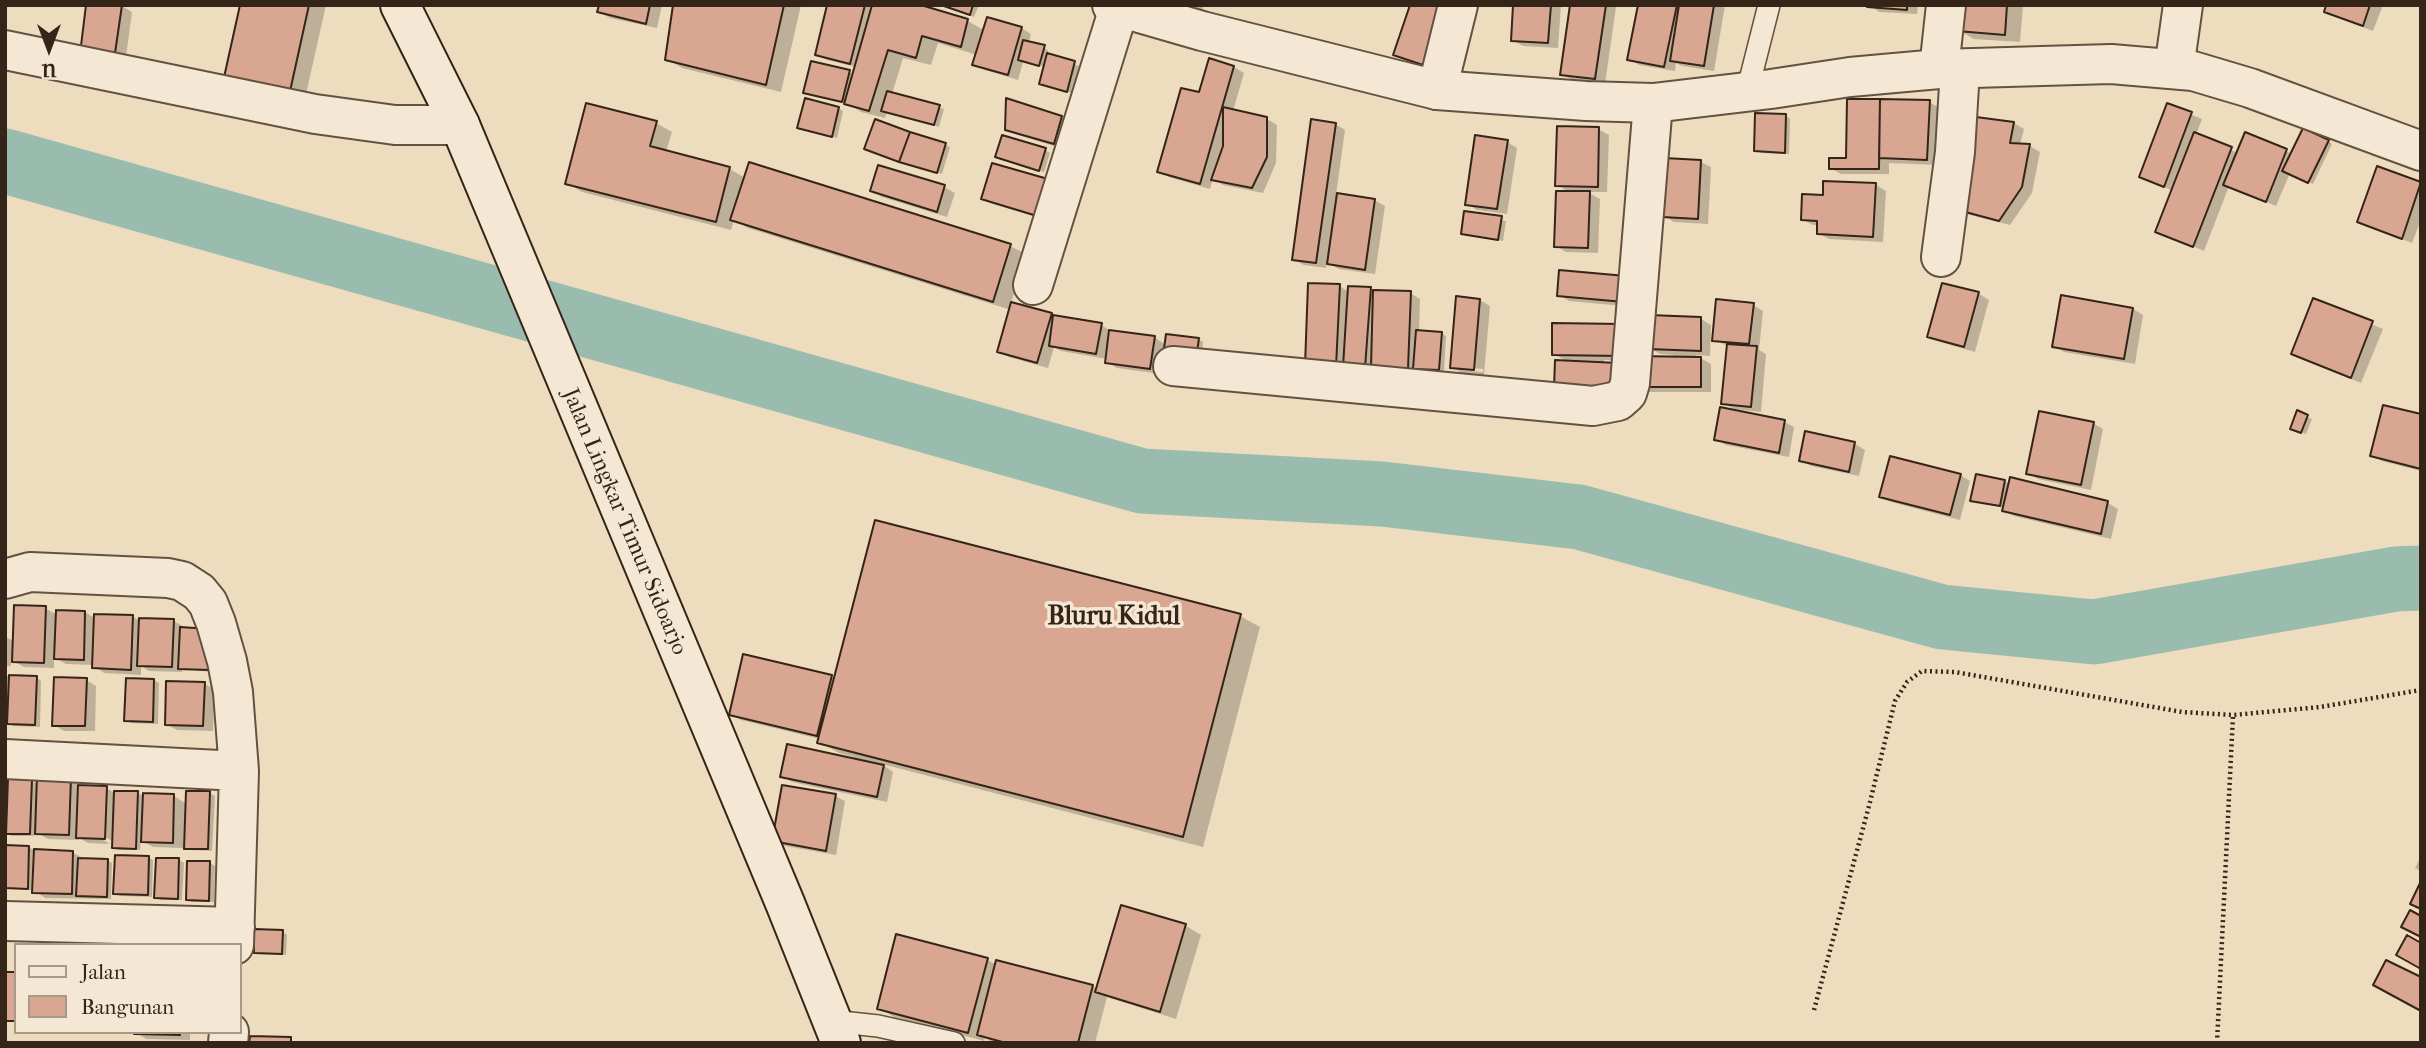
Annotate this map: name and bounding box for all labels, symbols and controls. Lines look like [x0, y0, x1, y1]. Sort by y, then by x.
north arrow [14, 14, 84, 84]
text: U [42, 59, 56, 81]
street label: Jalan Lingkar Timur Sidoarjo [555, 385, 693, 659]
district label: Bluru Kidul [1048, 602, 1180, 634]
legend [14, 943, 242, 1034]
text: Jalan [81, 960, 126, 984]
text: Bangunan [81, 995, 174, 1019]

